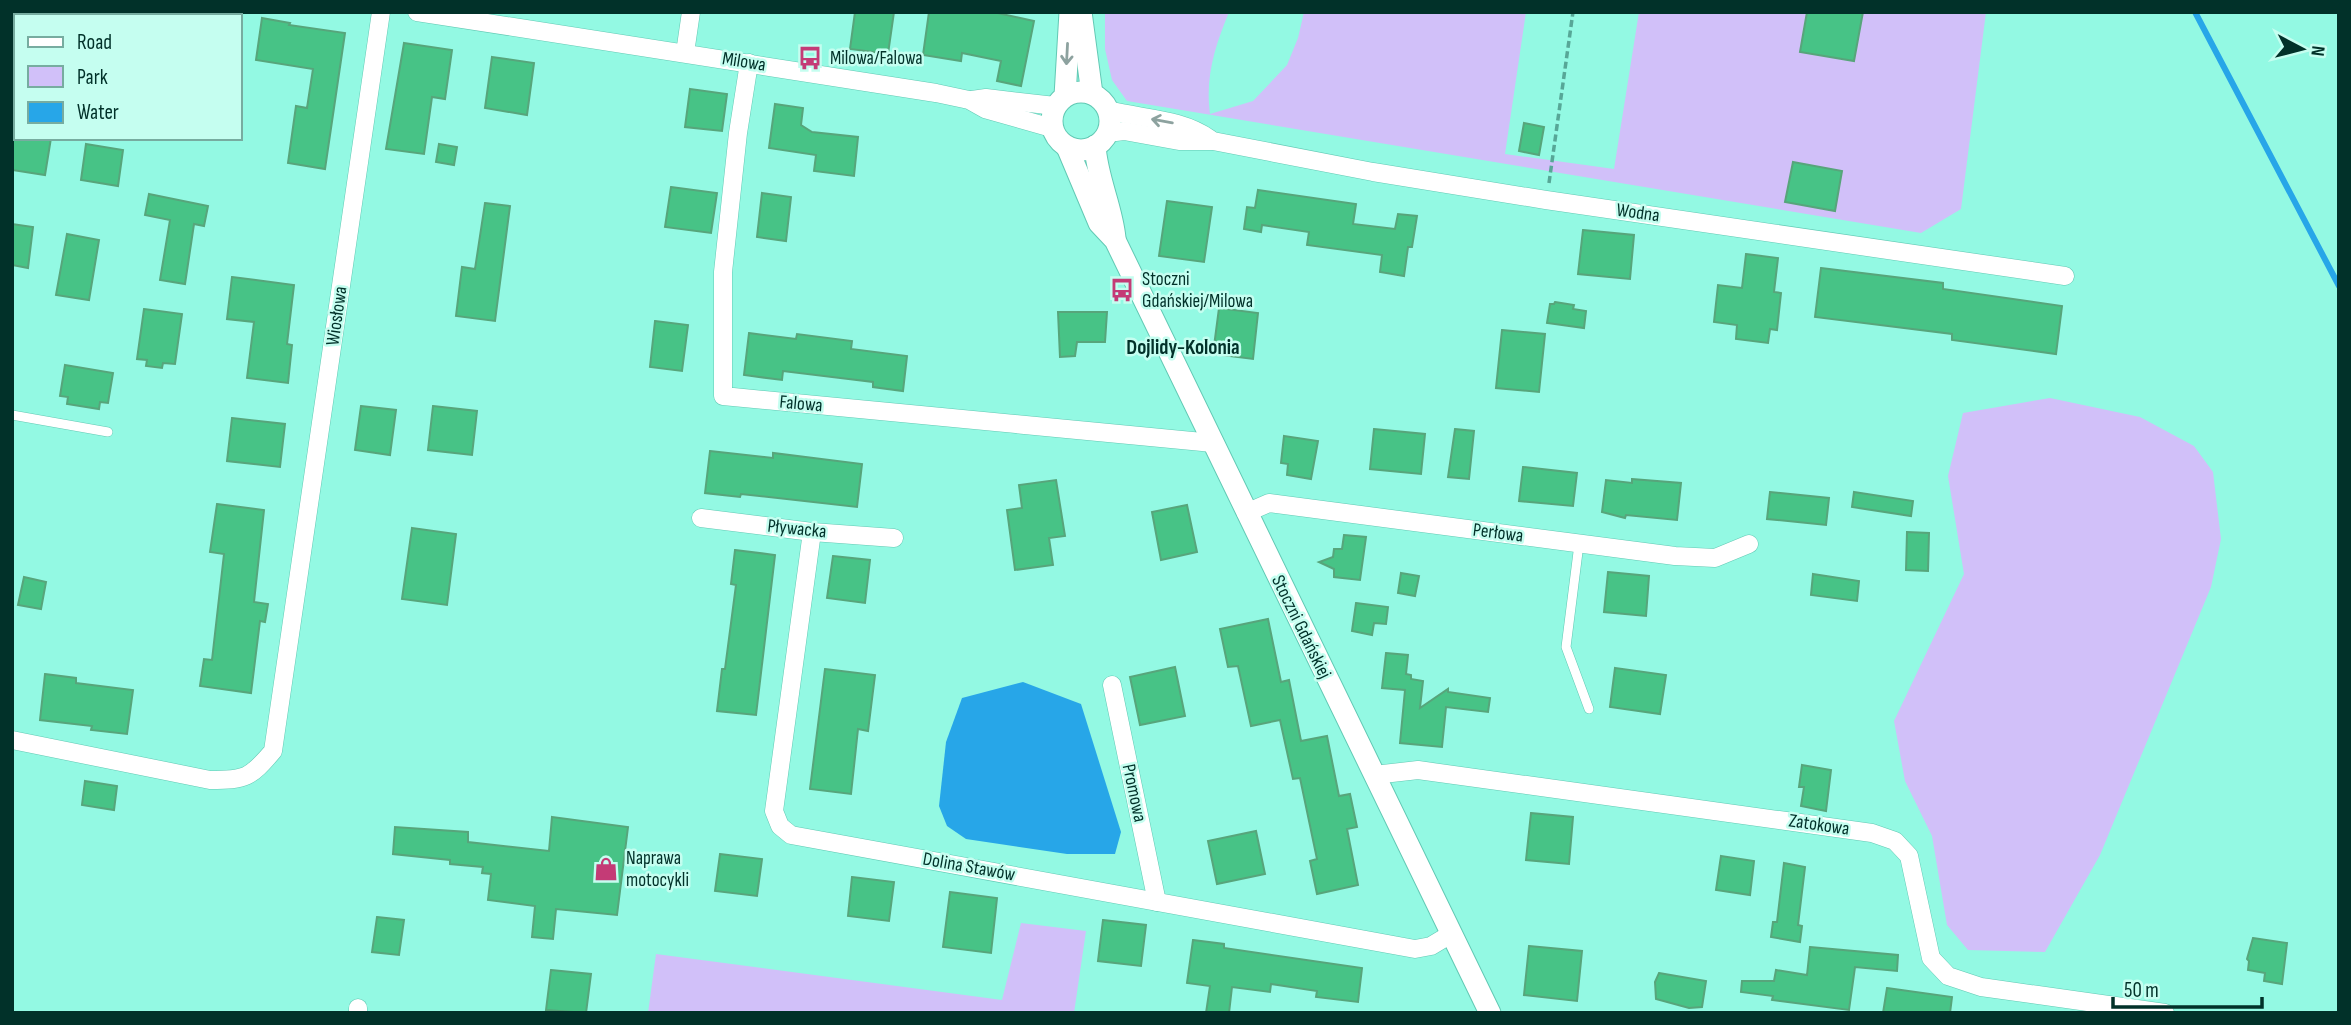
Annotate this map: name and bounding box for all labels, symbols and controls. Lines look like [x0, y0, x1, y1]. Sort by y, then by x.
legend [14, 14, 242, 140]
north arrow [2267, 14, 2337, 84]
text: Road [77, 30, 112, 55]
one-way arrow [1060, 42, 1073, 65]
bus stop icon: Milowa/Falowa [796, 44, 824, 72]
text: N [2305, 44, 2329, 57]
street label: Milowa [721, 47, 767, 77]
place label: Milowa/Falowa [830, 47, 923, 70]
text: Park [77, 65, 108, 90]
text: Water [77, 100, 119, 125]
one-way arrow [1151, 114, 1174, 127]
street label: Wodna [1615, 199, 1661, 227]
place label: Stoczni Gdańskiej/Milowa [1142, 268, 1253, 313]
bus stop icon: Stoczni Gdańskiej/Milowa [1108, 276, 1136, 304]
street label: Wiosłowa [321, 285, 353, 347]
district label: Dojlidy-Kolonia [1126, 335, 1240, 360]
street label: Falowa [778, 391, 824, 417]
street label: Pływacka [766, 514, 828, 544]
street label: Perłowa [1471, 519, 1525, 547]
street label: Stoczni Gdańskiej [1266, 572, 1336, 682]
street label: Promowa [1117, 762, 1151, 824]
street label: Zatokowa [1787, 809, 1851, 841]
place label: Naprawa motocykli [626, 847, 689, 892]
street label: Dolina Stawów [921, 848, 1017, 886]
shop icon: Naprawa motocykli [592, 855, 620, 883]
scale bar [2113, 965, 2262, 1009]
text: 50 m [2124, 978, 2159, 1003]

